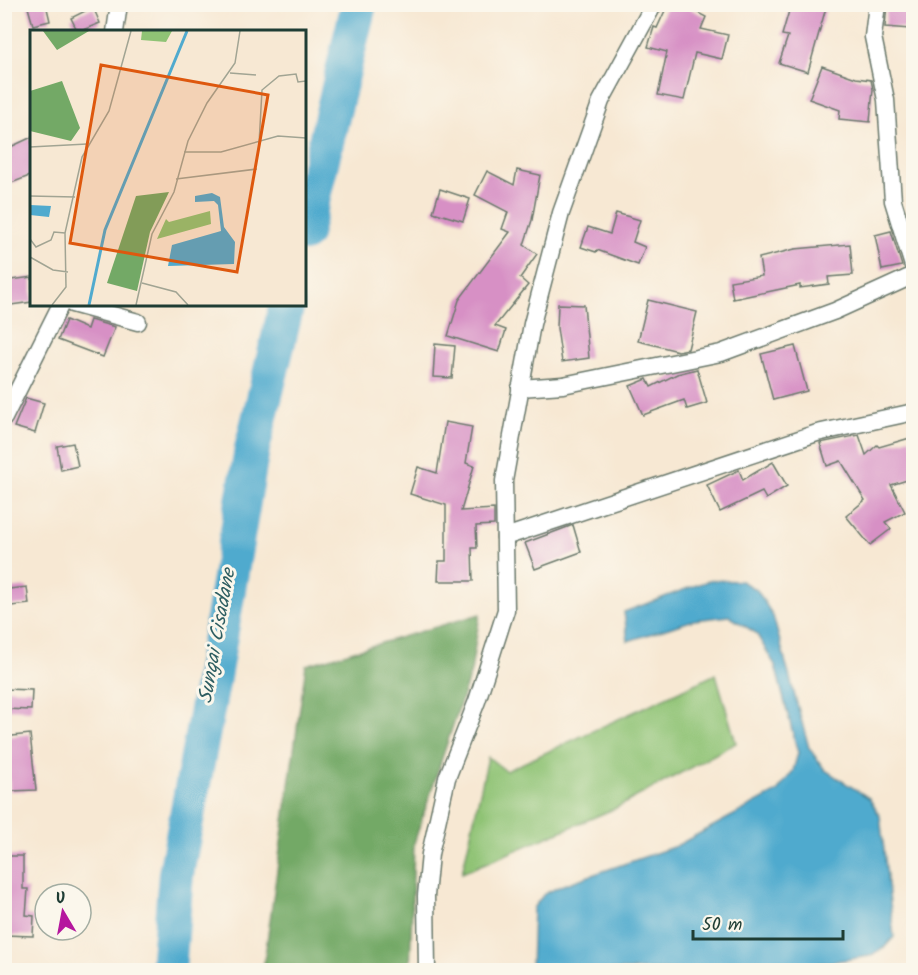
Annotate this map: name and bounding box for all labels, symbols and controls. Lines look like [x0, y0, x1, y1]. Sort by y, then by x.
inset map [30, 30, 306, 306]
water label: Sungai Cisadane [190, 564, 246, 706]
north arrow [33, 882, 93, 942]
text: U [54, 885, 68, 912]
scale bar [693, 903, 843, 941]
text: 50 m [702, 911, 742, 940]

